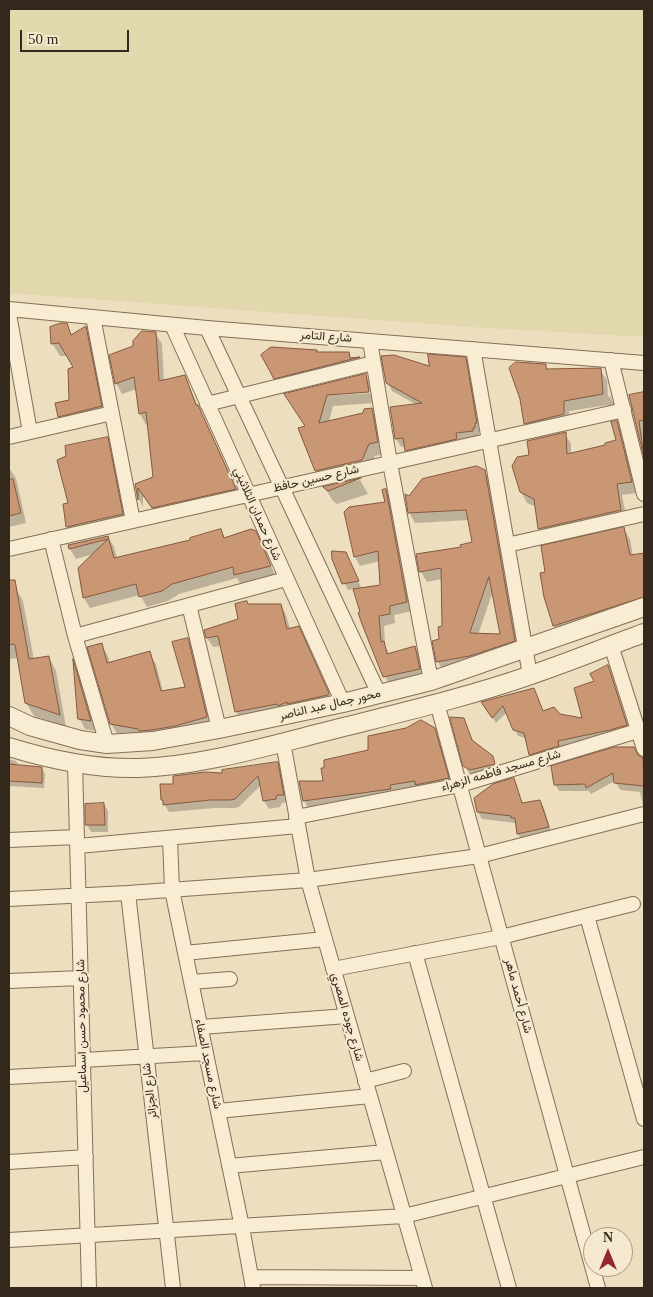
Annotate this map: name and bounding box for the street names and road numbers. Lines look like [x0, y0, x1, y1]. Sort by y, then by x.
street label: شارع التامر [299, 328, 353, 346]
street label: شارع حسين حافظ [272, 462, 360, 496]
street label: شارع حمدان الثلاثيني [230, 465, 284, 563]
street label: محور جمال عبد الناصر [278, 686, 382, 724]
street label: شارع مسجد فاطمه الزهراء [440, 747, 562, 795]
street label: شارع أحمد ماهر [501, 957, 535, 1035]
street label: شارع محمود حسن اسماعيل [74, 959, 90, 1093]
street label: شارع جوده المصري [327, 971, 367, 1063]
street label: شارع مسجد الصفاء [191, 1018, 225, 1110]
street label: شارع الجزائر [139, 1062, 161, 1120]

